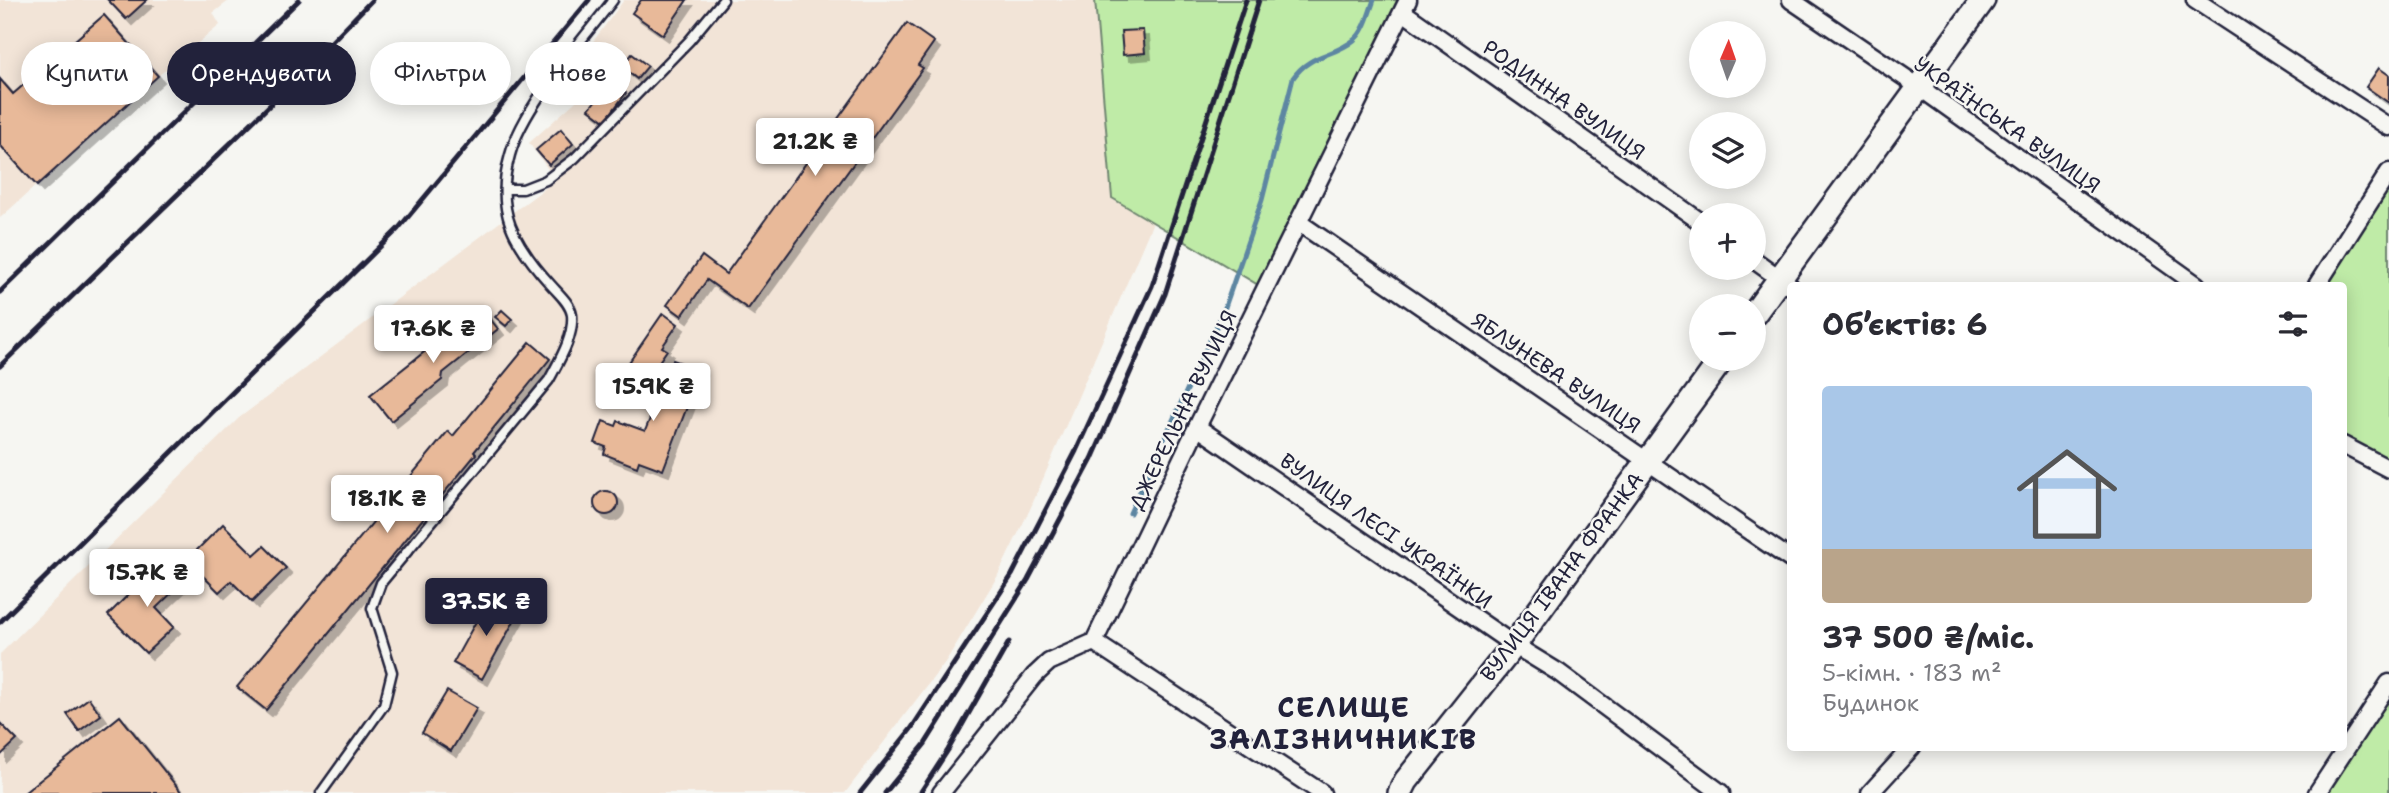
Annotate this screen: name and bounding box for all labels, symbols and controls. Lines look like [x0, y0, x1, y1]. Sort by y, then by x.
north arrow [1689, 21, 1766, 98]
map controls [1689, 21, 1766, 371]
street label: РОДИННА ВУЛИЦЯ [1477, 33, 1651, 167]
chip: Купити [21, 42, 153, 105]
chip: Орендувати [167, 42, 356, 105]
chip: Фільтри [370, 42, 511, 105]
chip: Нове [525, 42, 631, 105]
street label: УКРАЇНСЬКА ВУЛИЦЯ [1908, 50, 2106, 200]
button: layers [1689, 112, 1766, 189]
pin: 21.2K ₴ [750, 118, 880, 178]
text: 21.2K ₴ [772, 126, 858, 156]
button: + [1689, 203, 1766, 280]
button: − [1689, 294, 1766, 371]
text: Об’єктів: 6 [1822, 304, 1988, 345]
icon: filters [2274, 305, 2312, 343]
pin: 17.6K ₴ [368, 306, 498, 365]
street label: ДЖЕРЕЛЬНА ВУЛИЦЯ [1122, 306, 1244, 514]
street label: ЯБЛУНЕВА ВУЛИЦЯ [1466, 306, 1646, 440]
text: 17.6K ₴ [390, 313, 476, 343]
pin: 15.9K ₴ [588, 364, 718, 423]
text: 15.9K ₴ [612, 371, 694, 401]
icon: home [2004, 431, 2130, 557]
street label: ВУЛИЦЯ ЛЕСІ УКРАЇНКИ [1274, 447, 1498, 615]
street label: ВУЛИЦЯ ІВАНА ФРАНКА [1474, 467, 1650, 687]
pin: 18.1K ₴ [322, 476, 452, 535]
text: 18.1K ₴ [347, 483, 427, 513]
pin: 15.7K ₴ [82, 550, 212, 609]
text: 15.7K ₴ [105, 557, 189, 587]
pin: 37.5K ₴ [421, 578, 551, 638]
text: 37.5K ₴ [441, 586, 531, 616]
text: 37 500 ₴/міс. [1822, 617, 2034, 658]
text: 5-кімн. · 183 m² [1822, 658, 2001, 688]
district label: СЕЛИЩЕ ЗАЛІЗНИЧНИКІВ [1210, 688, 1478, 758]
text: Будинок [1822, 688, 1919, 718]

